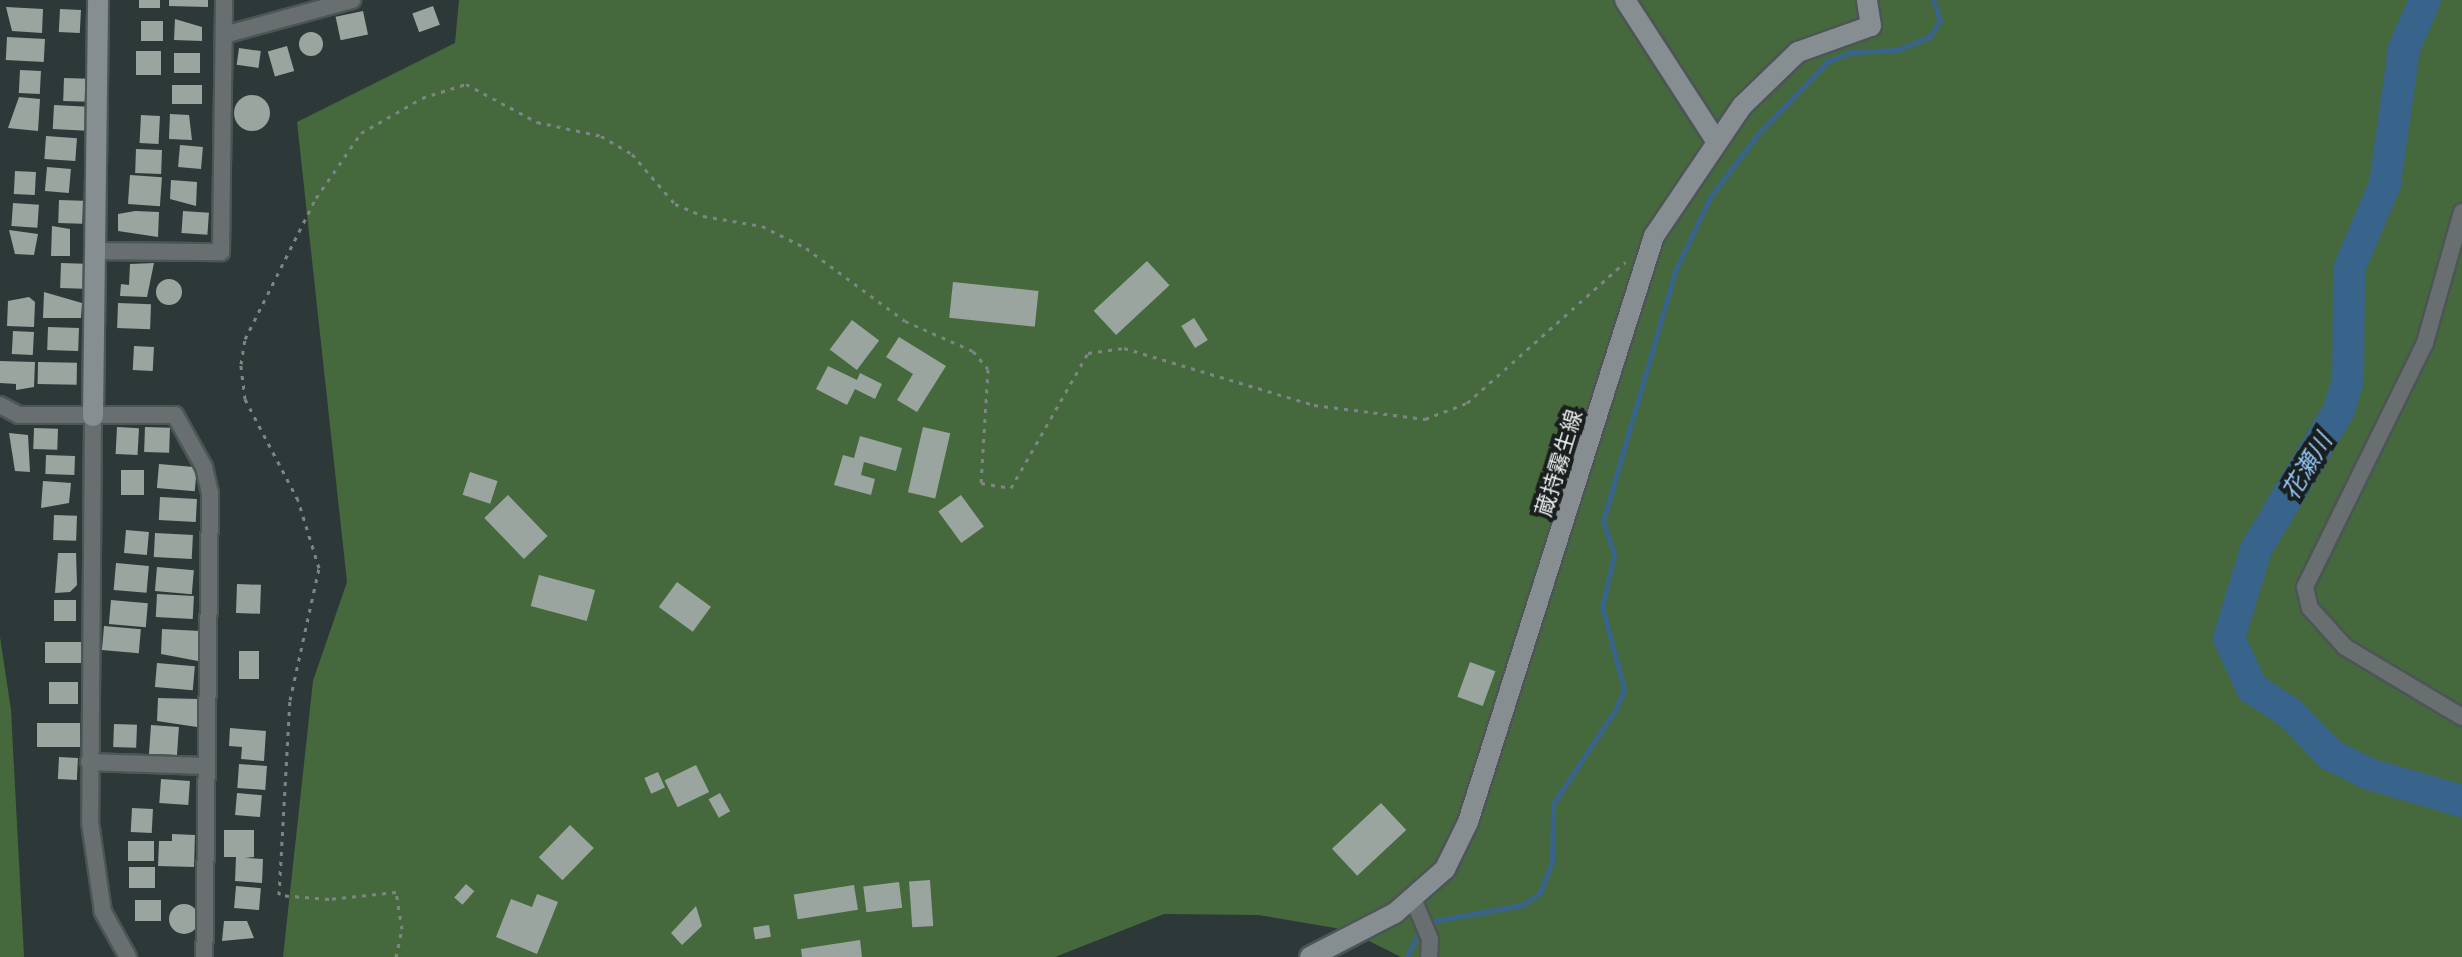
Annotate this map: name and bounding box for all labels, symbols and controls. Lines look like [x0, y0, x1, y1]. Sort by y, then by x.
street label: 蔵持霧生線 [1529, 407, 1587, 519]
water label: 花瀬川 [2275, 428, 2337, 504]

